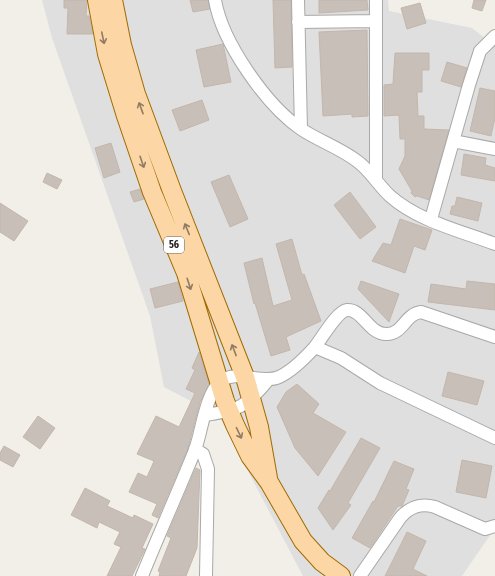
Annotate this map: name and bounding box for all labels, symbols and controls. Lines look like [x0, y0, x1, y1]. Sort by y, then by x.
one-way arrow [100, 32, 108, 45]
one-way arrow [136, 102, 144, 114]
one-way arrow [139, 156, 146, 169]
one-way arrow [182, 224, 190, 236]
road number: 56 [164, 237, 184, 253]
one-way arrow [186, 277, 193, 290]
one-way arrow [230, 345, 238, 357]
one-way arrow [236, 427, 243, 439]

